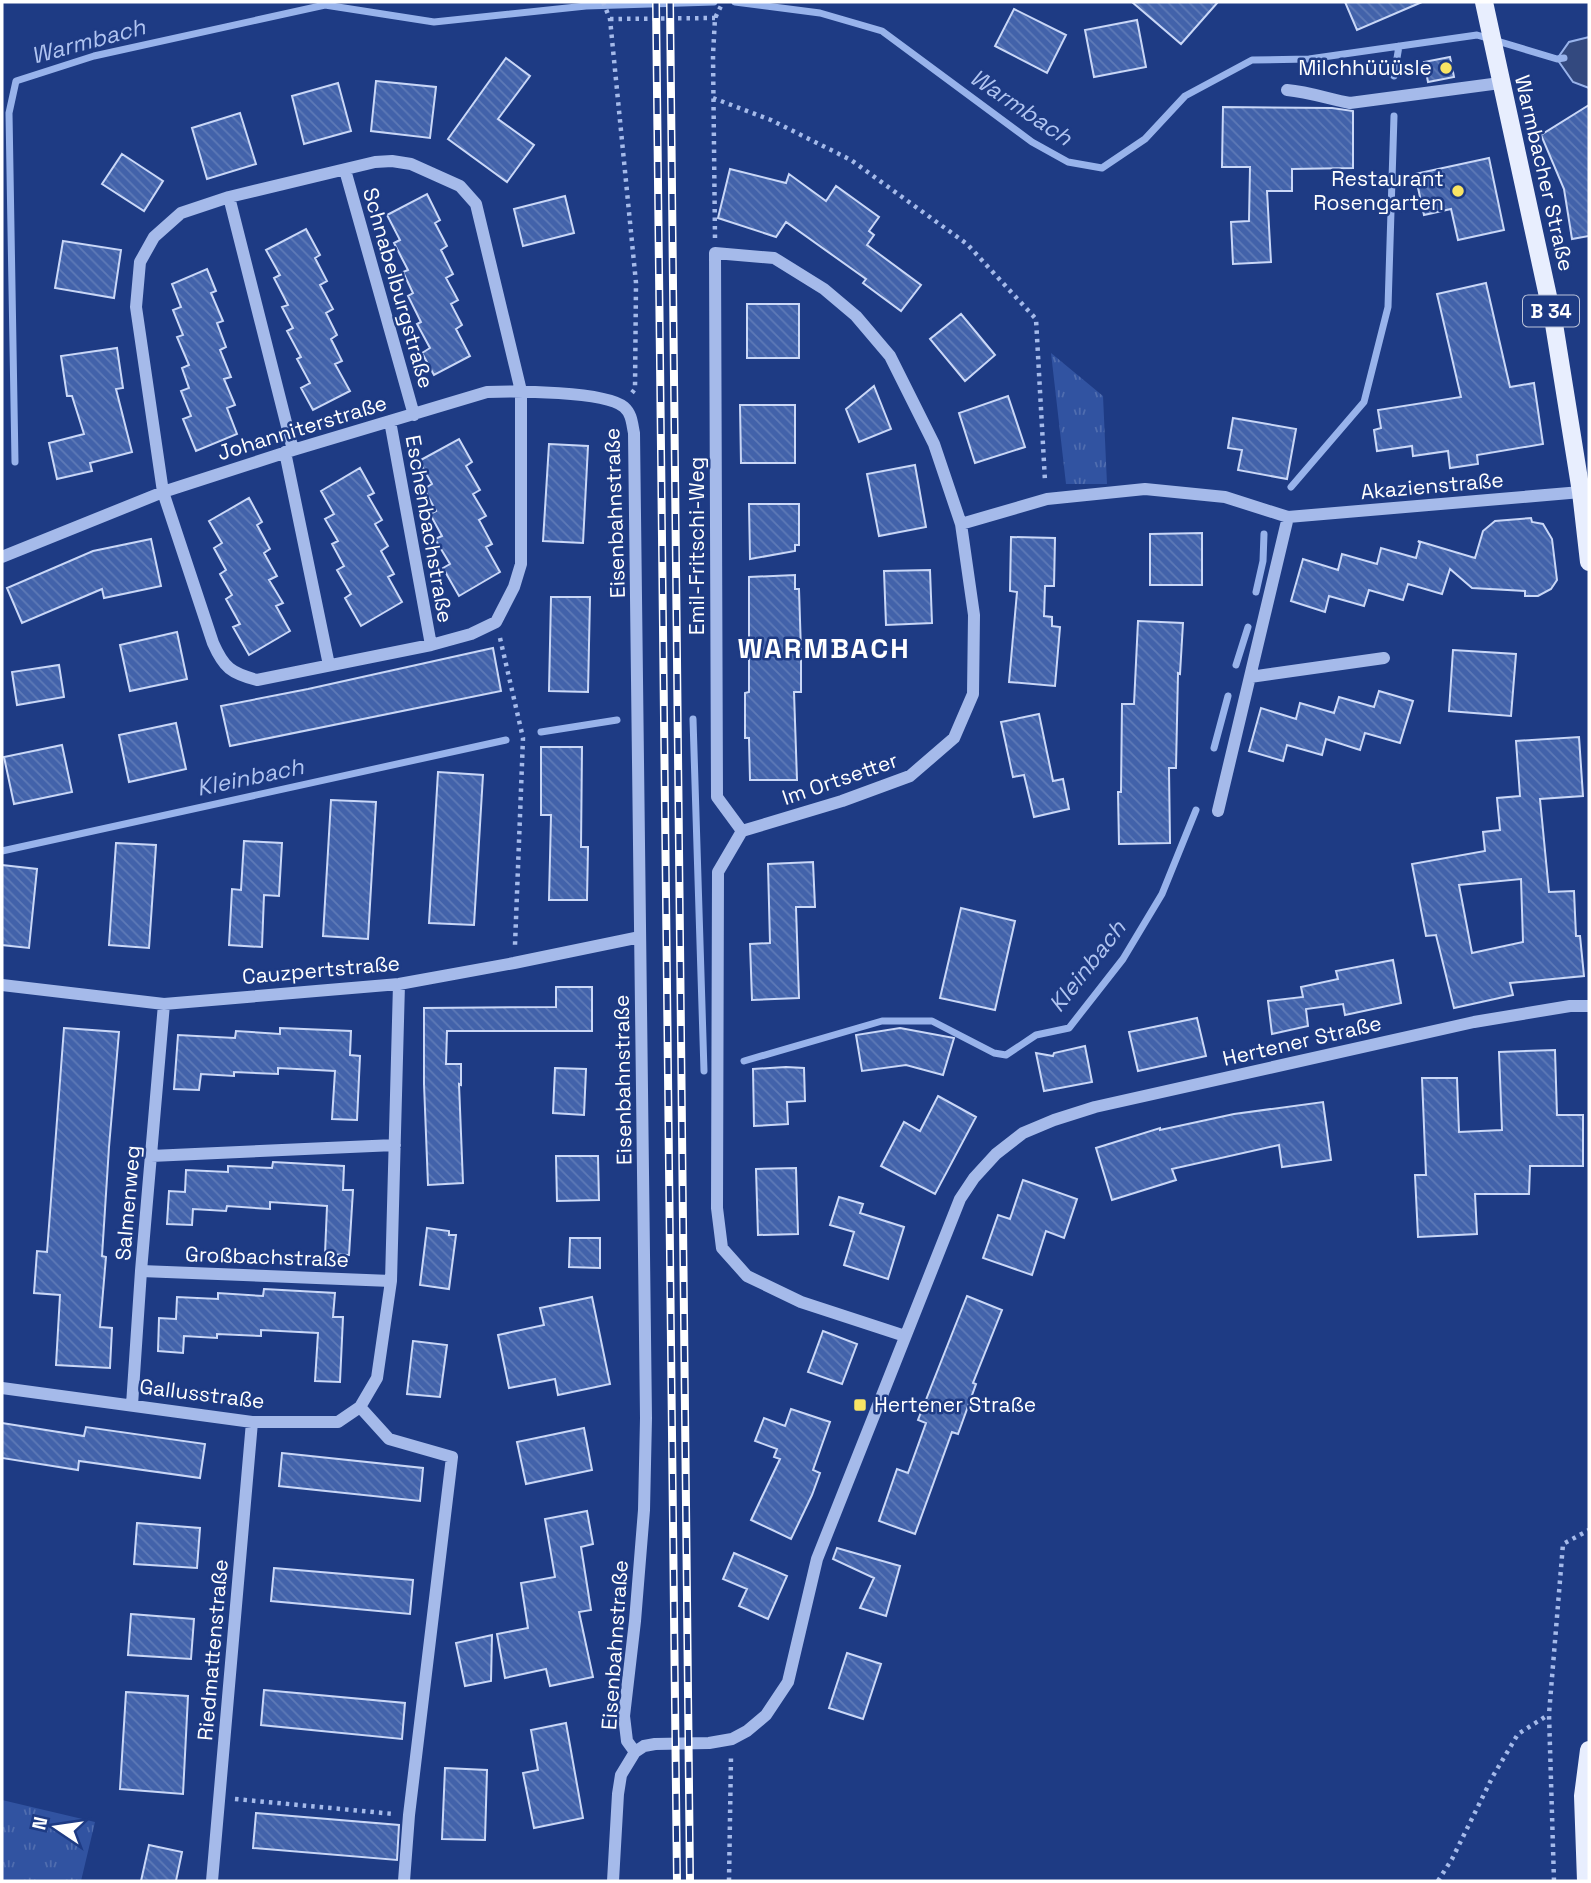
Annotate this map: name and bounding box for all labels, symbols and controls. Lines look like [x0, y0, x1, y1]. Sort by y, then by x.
water label: Warmbach [28, 11, 149, 71]
place label: Milchhüüüsle [1298, 54, 1432, 81]
marker: Milchhüüüsle [1438, 60, 1454, 76]
water label: Warmbach [964, 62, 1079, 153]
street label: Warmbacher Straße [1509, 72, 1580, 274]
place label: Restaurant Rosengarten [1313, 165, 1444, 216]
marker: Restaurant Rosengarten [1450, 183, 1466, 199]
street label: Schnabelburgstraße [357, 184, 440, 391]
road number: B 34 [1523, 296, 1579, 326]
street label: Johanniterstraße [214, 389, 390, 466]
street label: Eisenbahnstraße [598, 427, 631, 599]
street label: Eschenbachstraße [400, 433, 459, 625]
street label: Emil-Fritschi-Weg [683, 457, 710, 635]
street label: Akazienstraße [1359, 466, 1505, 505]
district label: WARMBACH [737, 630, 911, 666]
street label: Im Ortsetter [778, 746, 901, 811]
water label: Kleinbach [194, 751, 307, 803]
water label: Kleinbach [1042, 913, 1133, 1018]
street label: Cauzpertstraße [241, 949, 401, 990]
street label: Eisenbahnstraße [608, 995, 637, 1165]
street label: Hertener Straße [1220, 1009, 1384, 1072]
street label: Salmenweg [109, 1144, 146, 1262]
street label: Großbachstraße [185, 1240, 349, 1273]
street label: Gallusstraße [138, 1372, 266, 1415]
place label: Hertener Straße [874, 1391, 1036, 1418]
marker: Hertener Straße [852, 1397, 868, 1413]
street label: Riedmattenstraße [191, 1558, 234, 1742]
street label: Eisenbahnstraße [595, 1559, 634, 1731]
north arrow [21, 1792, 91, 1862]
text: N [26, 1814, 54, 1832]

